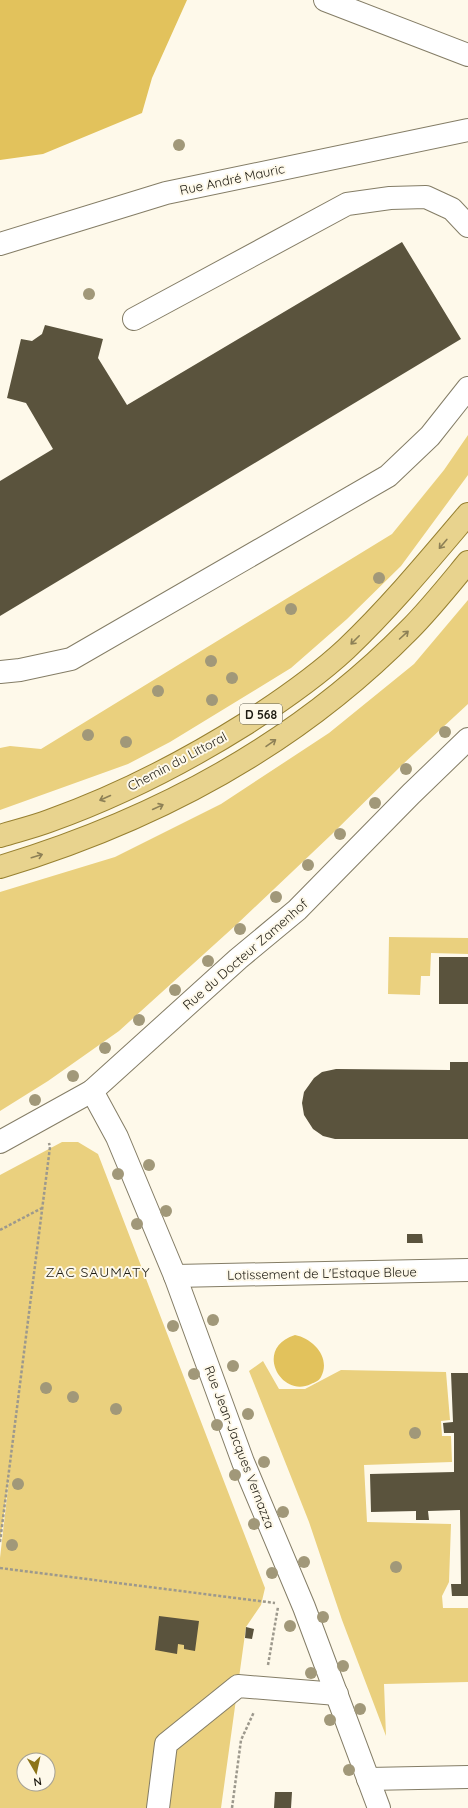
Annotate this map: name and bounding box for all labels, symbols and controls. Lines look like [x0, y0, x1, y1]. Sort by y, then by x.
street label: Rue André Mauric [178, 160, 286, 198]
one-way arrow [439, 539, 448, 549]
one-way arrow [399, 630, 409, 639]
one-way arrow [350, 635, 360, 645]
road number: D 568 [240, 704, 282, 724]
street label: Chemin du Littoral [125, 728, 229, 794]
one-way arrow [265, 739, 276, 747]
one-way arrow [99, 795, 111, 803]
one-way arrow [151, 803, 163, 810]
one-way arrow [31, 852, 44, 859]
street label: Rue du Docteur Zamenhof [179, 895, 311, 1013]
district label: ZAC SAUMATY [45, 1263, 151, 1281]
street label: Lotissement de L'Estaque Bleue [227, 1263, 417, 1283]
street label: Rue Jean-Jacques Vernazza [202, 1363, 278, 1531]
north arrow [16, 1752, 56, 1792]
text: N [32, 1774, 43, 1789]

